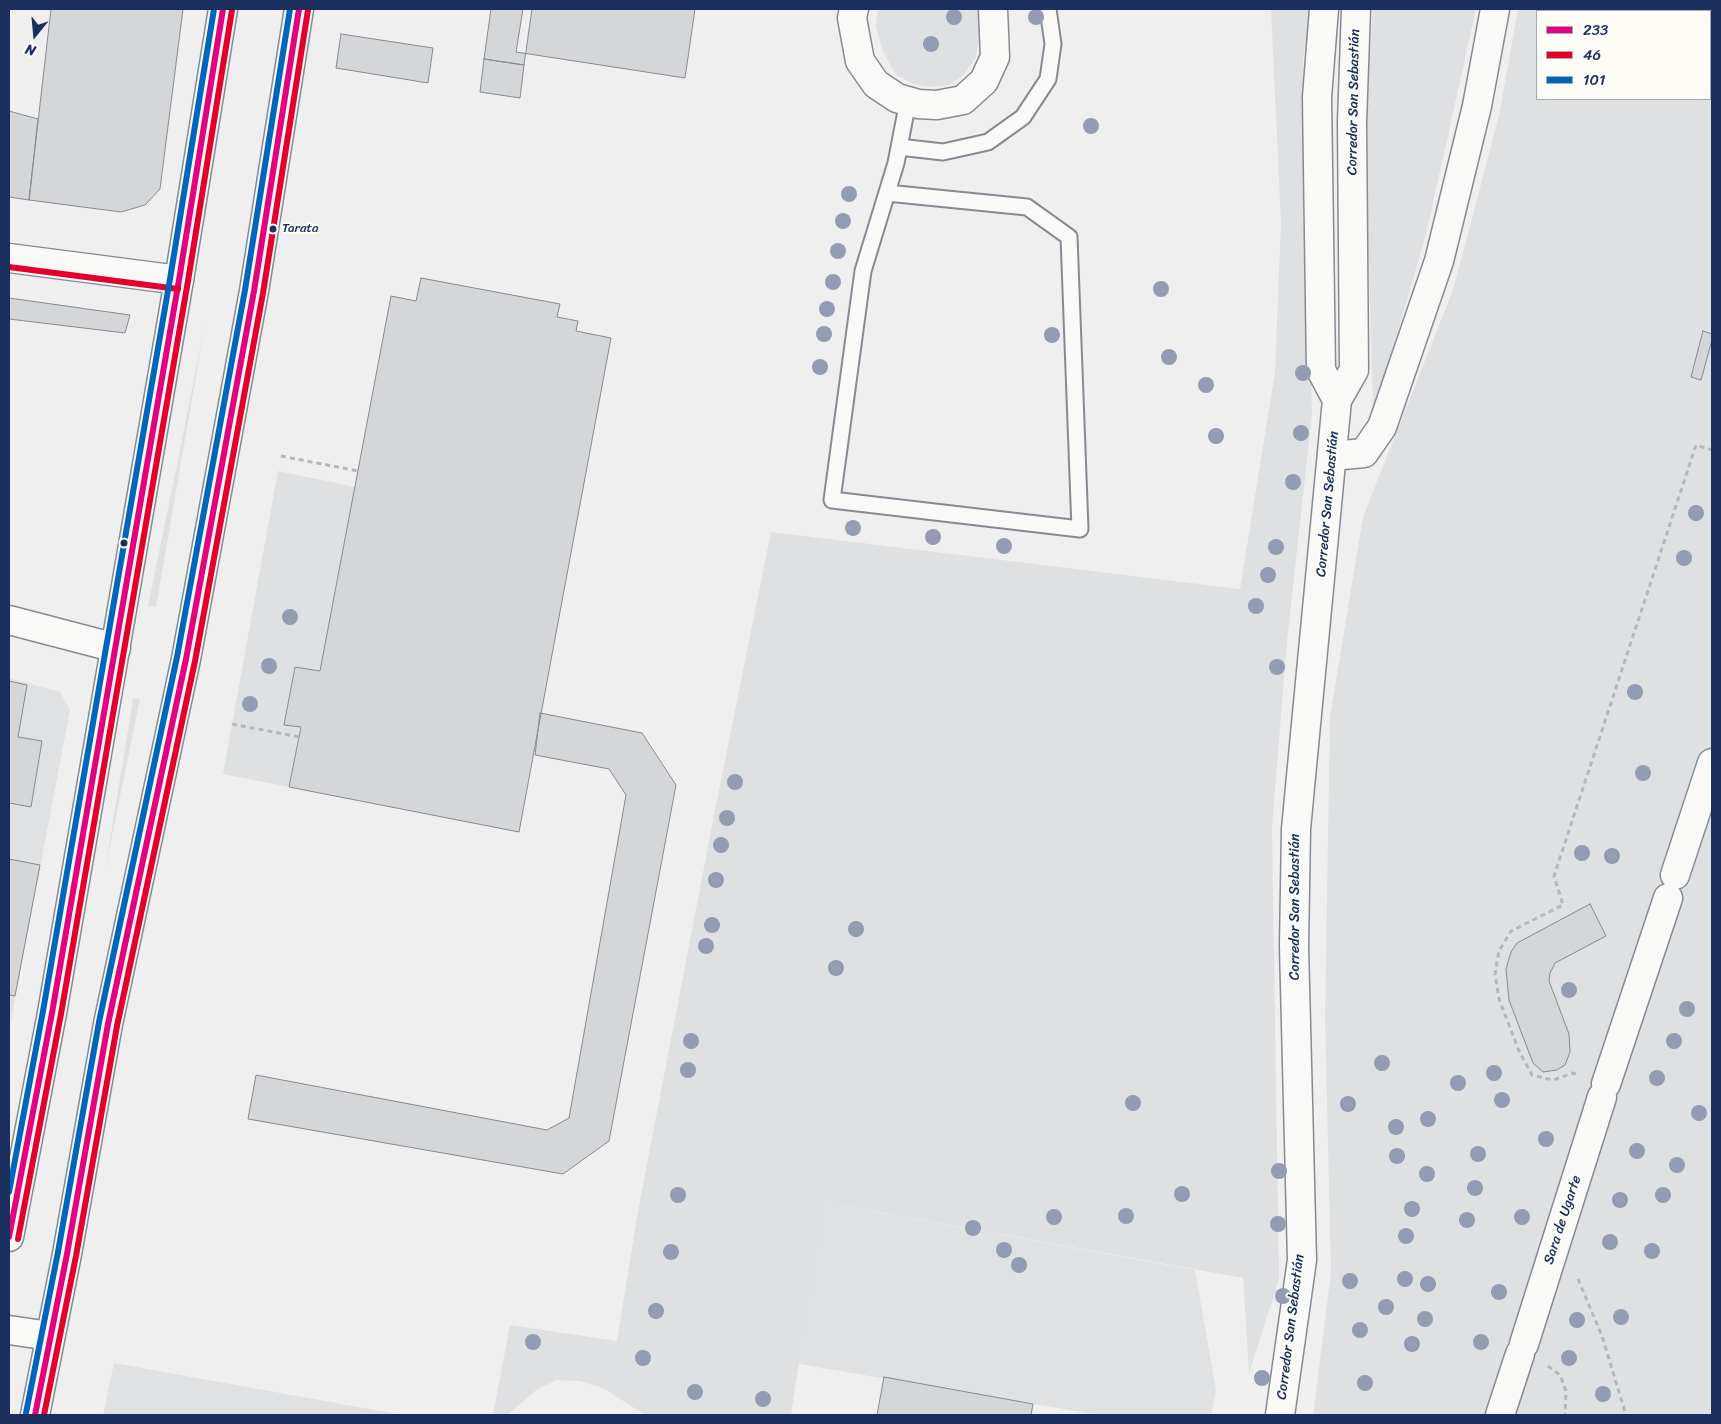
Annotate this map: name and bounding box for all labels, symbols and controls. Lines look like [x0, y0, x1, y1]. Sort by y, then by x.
north arrow [10, 10, 60, 60]
legend [1536, 10, 1711, 100]
text: 233 [1583, 17, 1608, 43]
street label: Corredor San Sebastián [1344, 29, 1364, 175]
text: N [22, 36, 39, 63]
text: 46 [1583, 42, 1601, 68]
text: 101 [1583, 67, 1605, 93]
place label: Tarata [282, 221, 319, 237]
marker: Tarata [268, 224, 278, 234]
street label: Corredor San Sebastián [1313, 430, 1343, 578]
unlabelled marker [119, 538, 129, 548]
street label: Corredor San Sebastián [1287, 834, 1303, 980]
street label: Sara de Ugarte [1541, 1173, 1585, 1267]
street label: Corredor San Sebastián [1274, 1253, 1308, 1401]

